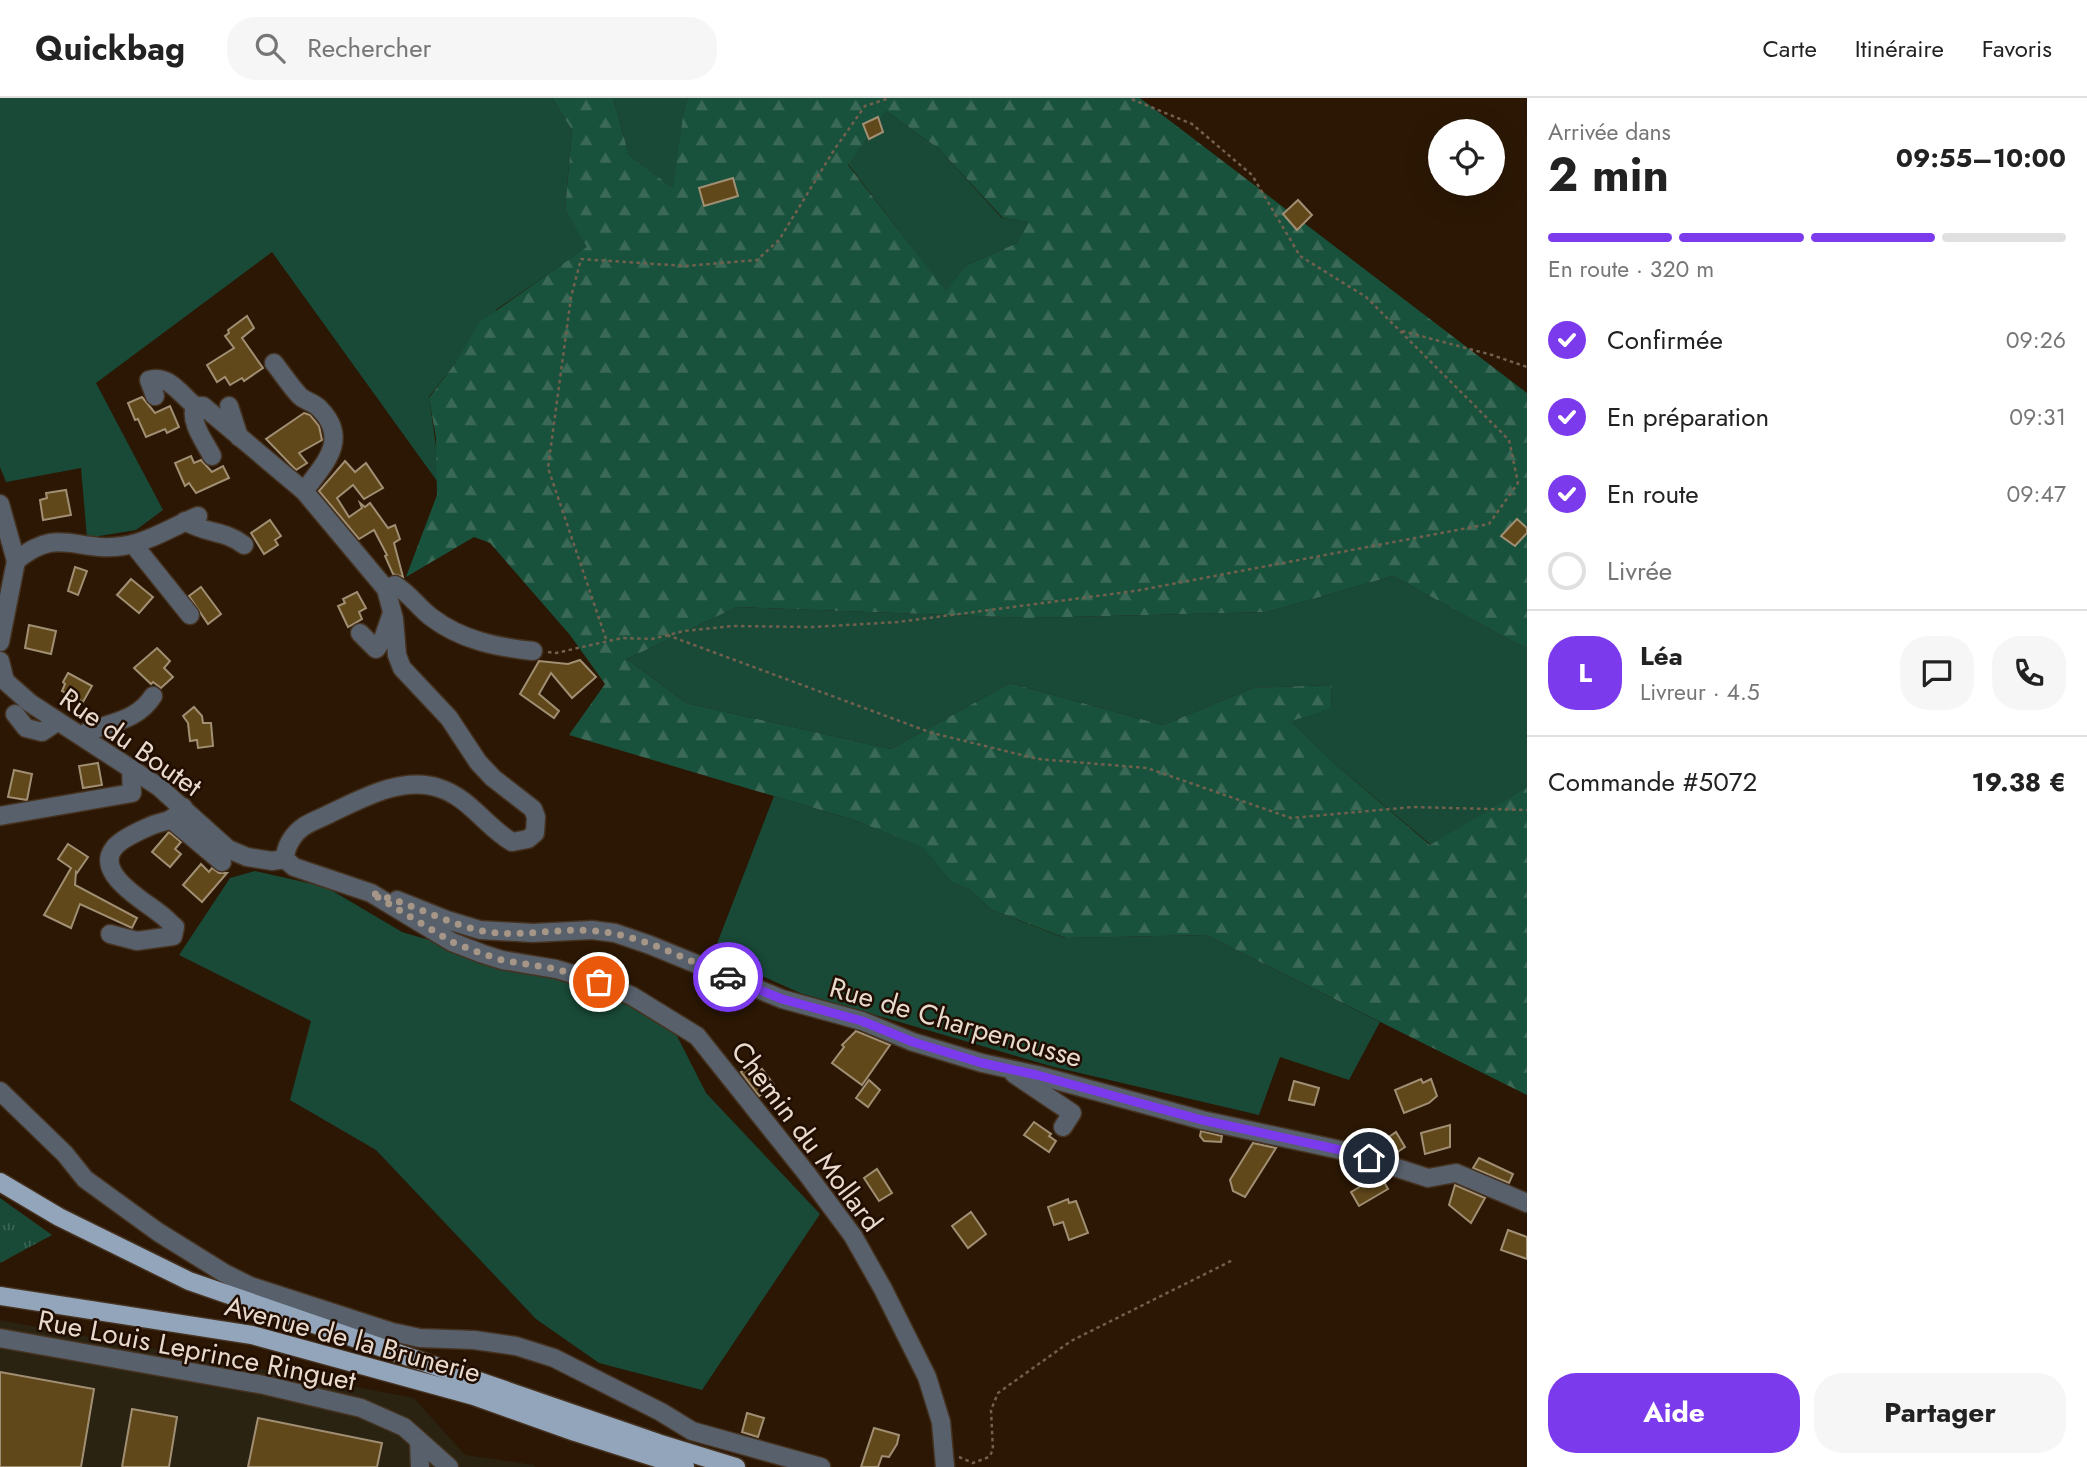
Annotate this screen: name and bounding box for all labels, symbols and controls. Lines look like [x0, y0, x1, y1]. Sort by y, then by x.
search box [227, 17, 717, 80]
text: Quickbag [35, 25, 185, 72]
icon: search [251, 29, 289, 67]
text: Rechercher [307, 29, 432, 67]
text: Carte [1762, 31, 1817, 66]
text: Itinéraire [1855, 31, 1944, 66]
text: Favoris [1982, 31, 2052, 66]
text: Arrivée dans [1548, 115, 1671, 149]
map controls [1428, 119, 1505, 196]
button: locate [1428, 119, 1505, 196]
text: 09:55–10:00 [1896, 139, 2066, 177]
text: 2 min [1548, 142, 1669, 208]
text: En route · 320 m [1548, 252, 1714, 286]
icon: check [1548, 321, 1586, 359]
text: Confirmée [1607, 321, 1723, 359]
text: 09:26 [2006, 323, 2066, 357]
icon: check [1548, 398, 1586, 436]
text: En préparation [1607, 398, 1769, 436]
text: 09:31 [2009, 400, 2066, 434]
icon: check [1548, 475, 1586, 513]
text: En route [1607, 475, 1699, 513]
text: 09:47 [2007, 477, 2066, 511]
text: Livrée [1607, 552, 1672, 590]
button: chat [1900, 636, 1974, 710]
button: phone [1992, 636, 2066, 710]
text: Léa [1640, 637, 1683, 675]
text: L [1578, 654, 1592, 692]
text: Livreur · 4.5 [1640, 675, 1760, 709]
street label: Rue du Boutet [51, 678, 211, 807]
text: Commande #5072 [1548, 763, 1757, 801]
text: 19.38 € [1972, 763, 2066, 801]
courier [693, 942, 763, 1012]
pin [569, 952, 629, 1012]
icon: car [709, 958, 747, 996]
icon: bag [580, 963, 618, 1001]
street label: Rue de Charpenousse [825, 967, 1087, 1078]
street label: Chemin du Mollard [721, 1032, 892, 1240]
pin [1339, 1128, 1399, 1188]
icon: home [1350, 1139, 1388, 1177]
street label: Avenue de la Brunerie [221, 1286, 485, 1393]
street label: Rue Louis Leprince Ringuet [34, 1300, 360, 1401]
button: Aide [1548, 1373, 1800, 1453]
button: Partager [1814, 1373, 2066, 1453]

